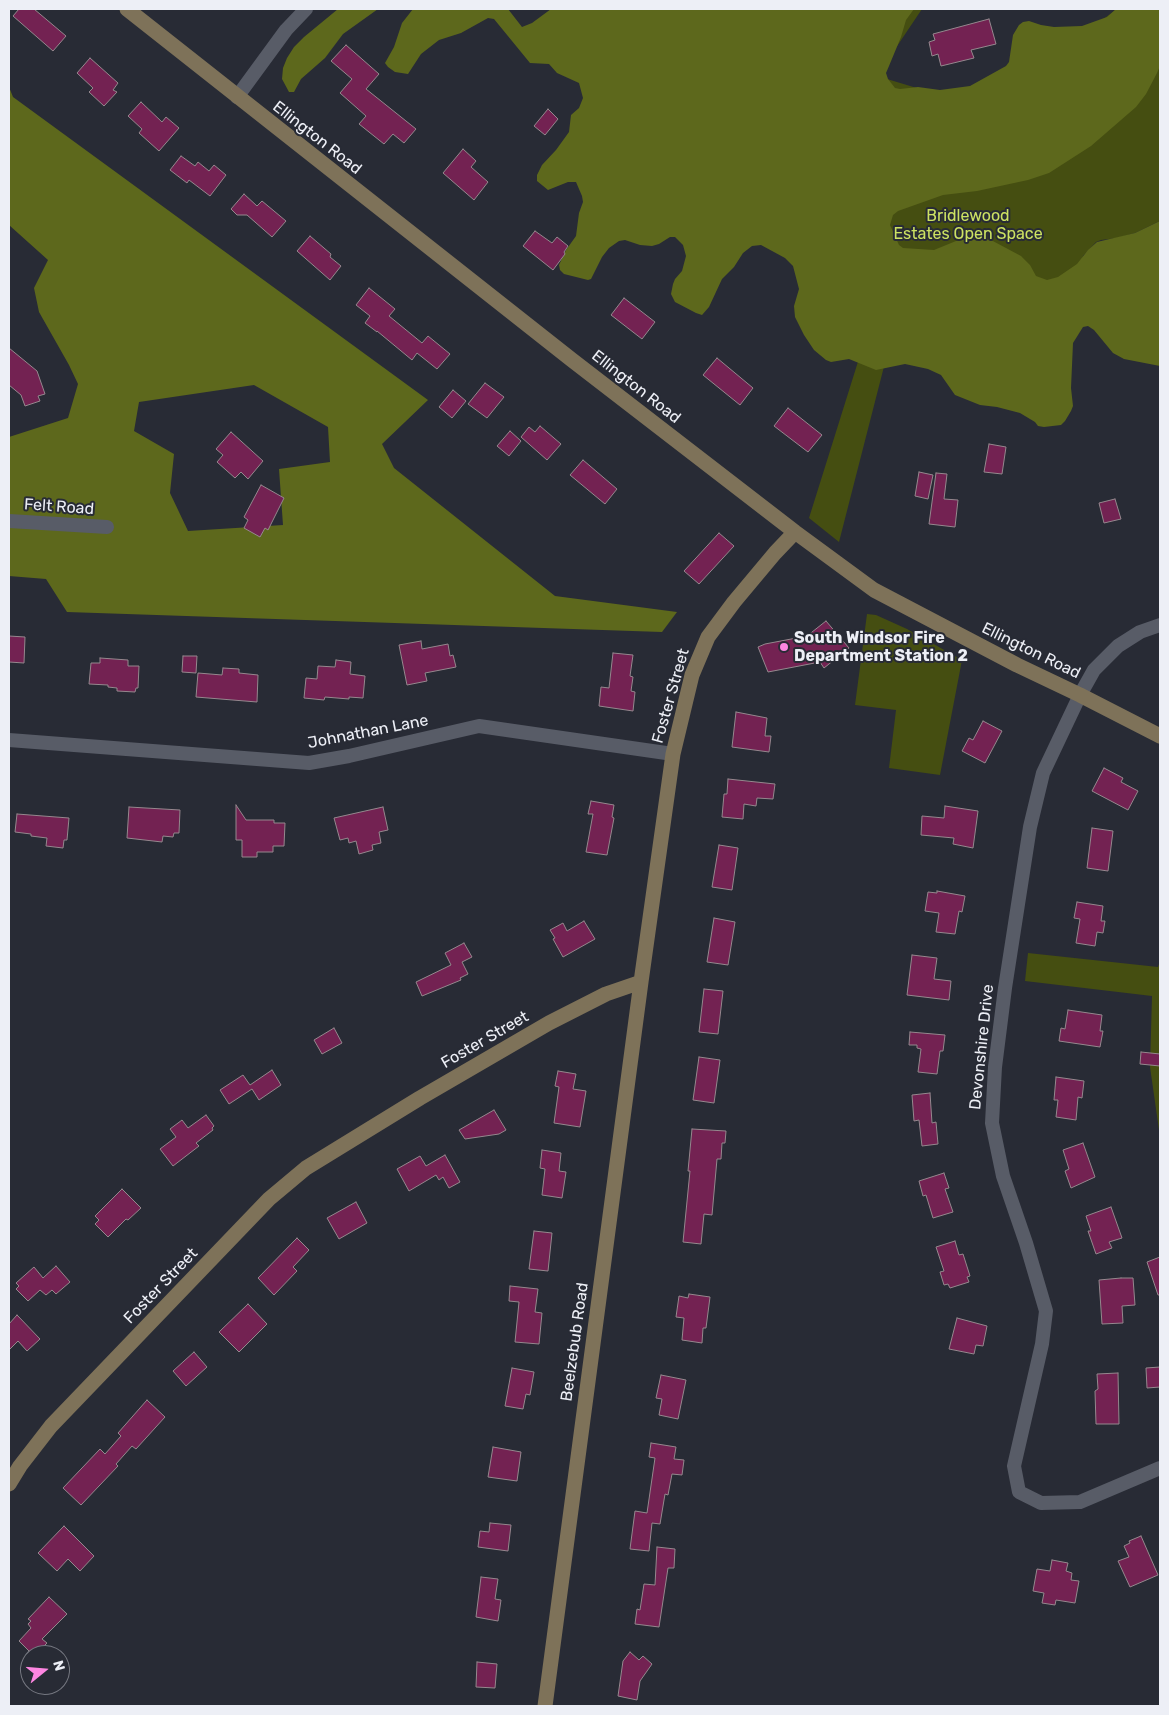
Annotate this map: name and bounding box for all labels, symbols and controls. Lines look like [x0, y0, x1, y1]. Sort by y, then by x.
street label: Ellington Road [269, 97, 365, 179]
park label: Bridlewood Estates Open Space [893, 206, 1043, 244]
street label: Ellington Road [588, 346, 684, 428]
street label: Felt Road [23, 495, 95, 519]
street label: Ellington Road [978, 619, 1084, 683]
place label: South Windsor Fire Department Station 2 [794, 628, 968, 666]
marker: South Windsor Fire Department Station 2 [778, 641, 790, 653]
street label: Foster Street [648, 646, 694, 746]
street label: Johnathan Lane [306, 711, 430, 753]
street label: Devonshire Drive [966, 983, 998, 1111]
street label: Foster Street [438, 1007, 532, 1073]
street label: Foster Street [120, 1244, 202, 1328]
street label: Beelzebub Road [557, 1281, 593, 1403]
north arrow [20, 1645, 70, 1695]
text: N [49, 1658, 68, 1673]

